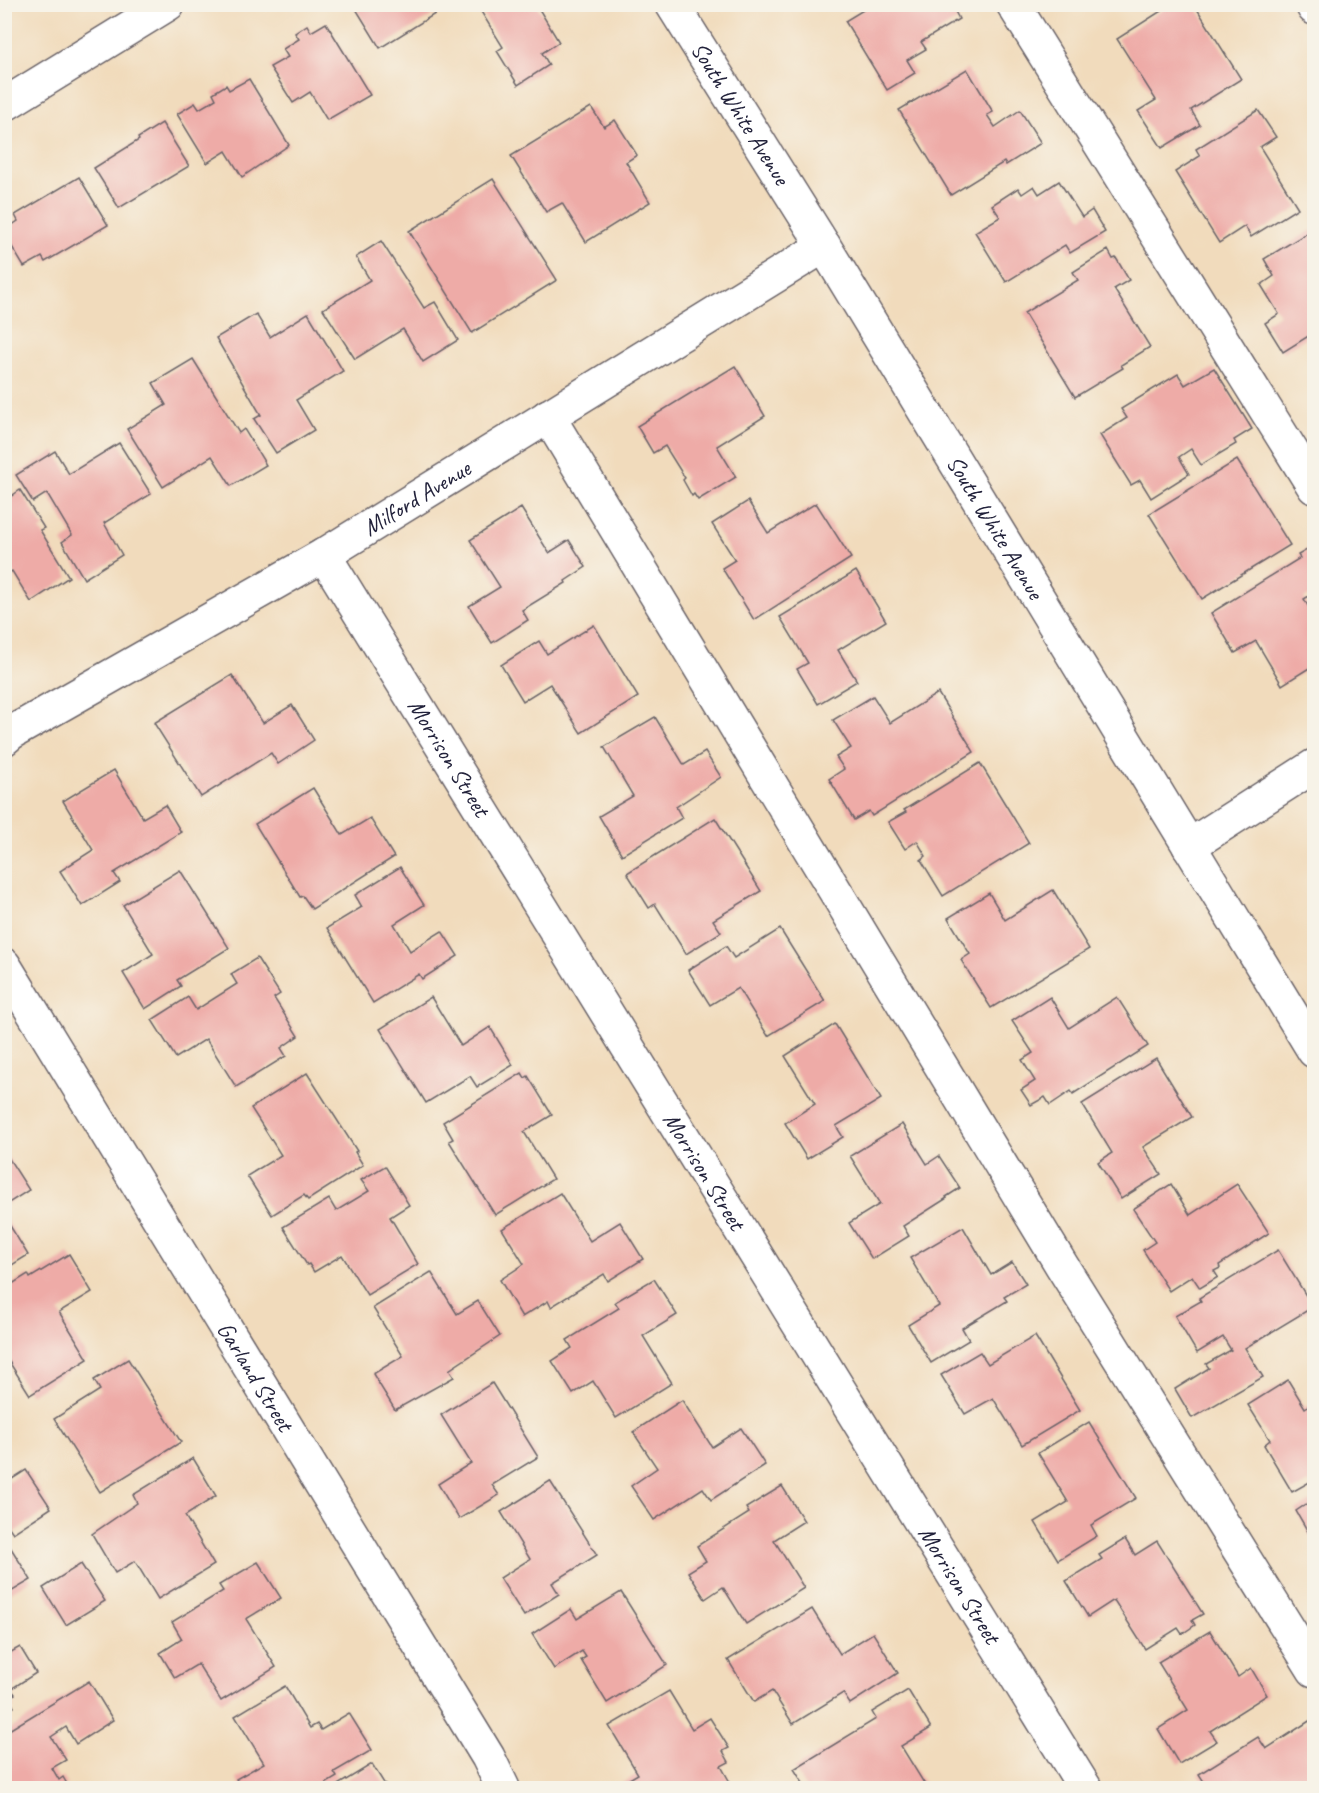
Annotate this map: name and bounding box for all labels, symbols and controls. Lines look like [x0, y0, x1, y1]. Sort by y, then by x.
street label: South White Avenue [685, 36, 798, 192]
street label: South White Avenue [940, 450, 1052, 607]
street label: Milford Avenue [357, 452, 478, 542]
street label: Morrison Street [401, 693, 498, 824]
street label: Morrison Street [657, 1107, 753, 1237]
street label: Garland Street [211, 1316, 301, 1438]
street label: Morrison Street [912, 1520, 1008, 1651]

